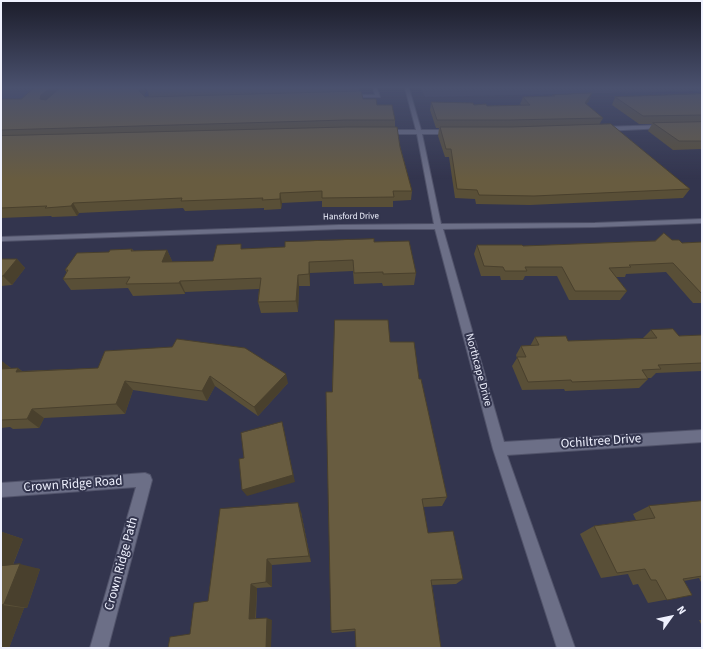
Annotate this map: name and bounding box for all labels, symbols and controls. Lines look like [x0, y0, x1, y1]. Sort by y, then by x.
street label: Hansford Drive [323, 211, 379, 223]
street label: Northcape Drive [462, 332, 494, 408]
street label: Ochiltree Drive [560, 431, 642, 453]
street label: Crown Ridge Road [23, 474, 123, 496]
street label: Crown Ridge Path [102, 516, 142, 612]
north arrow [651, 597, 691, 637]
text: N [673, 603, 690, 617]

